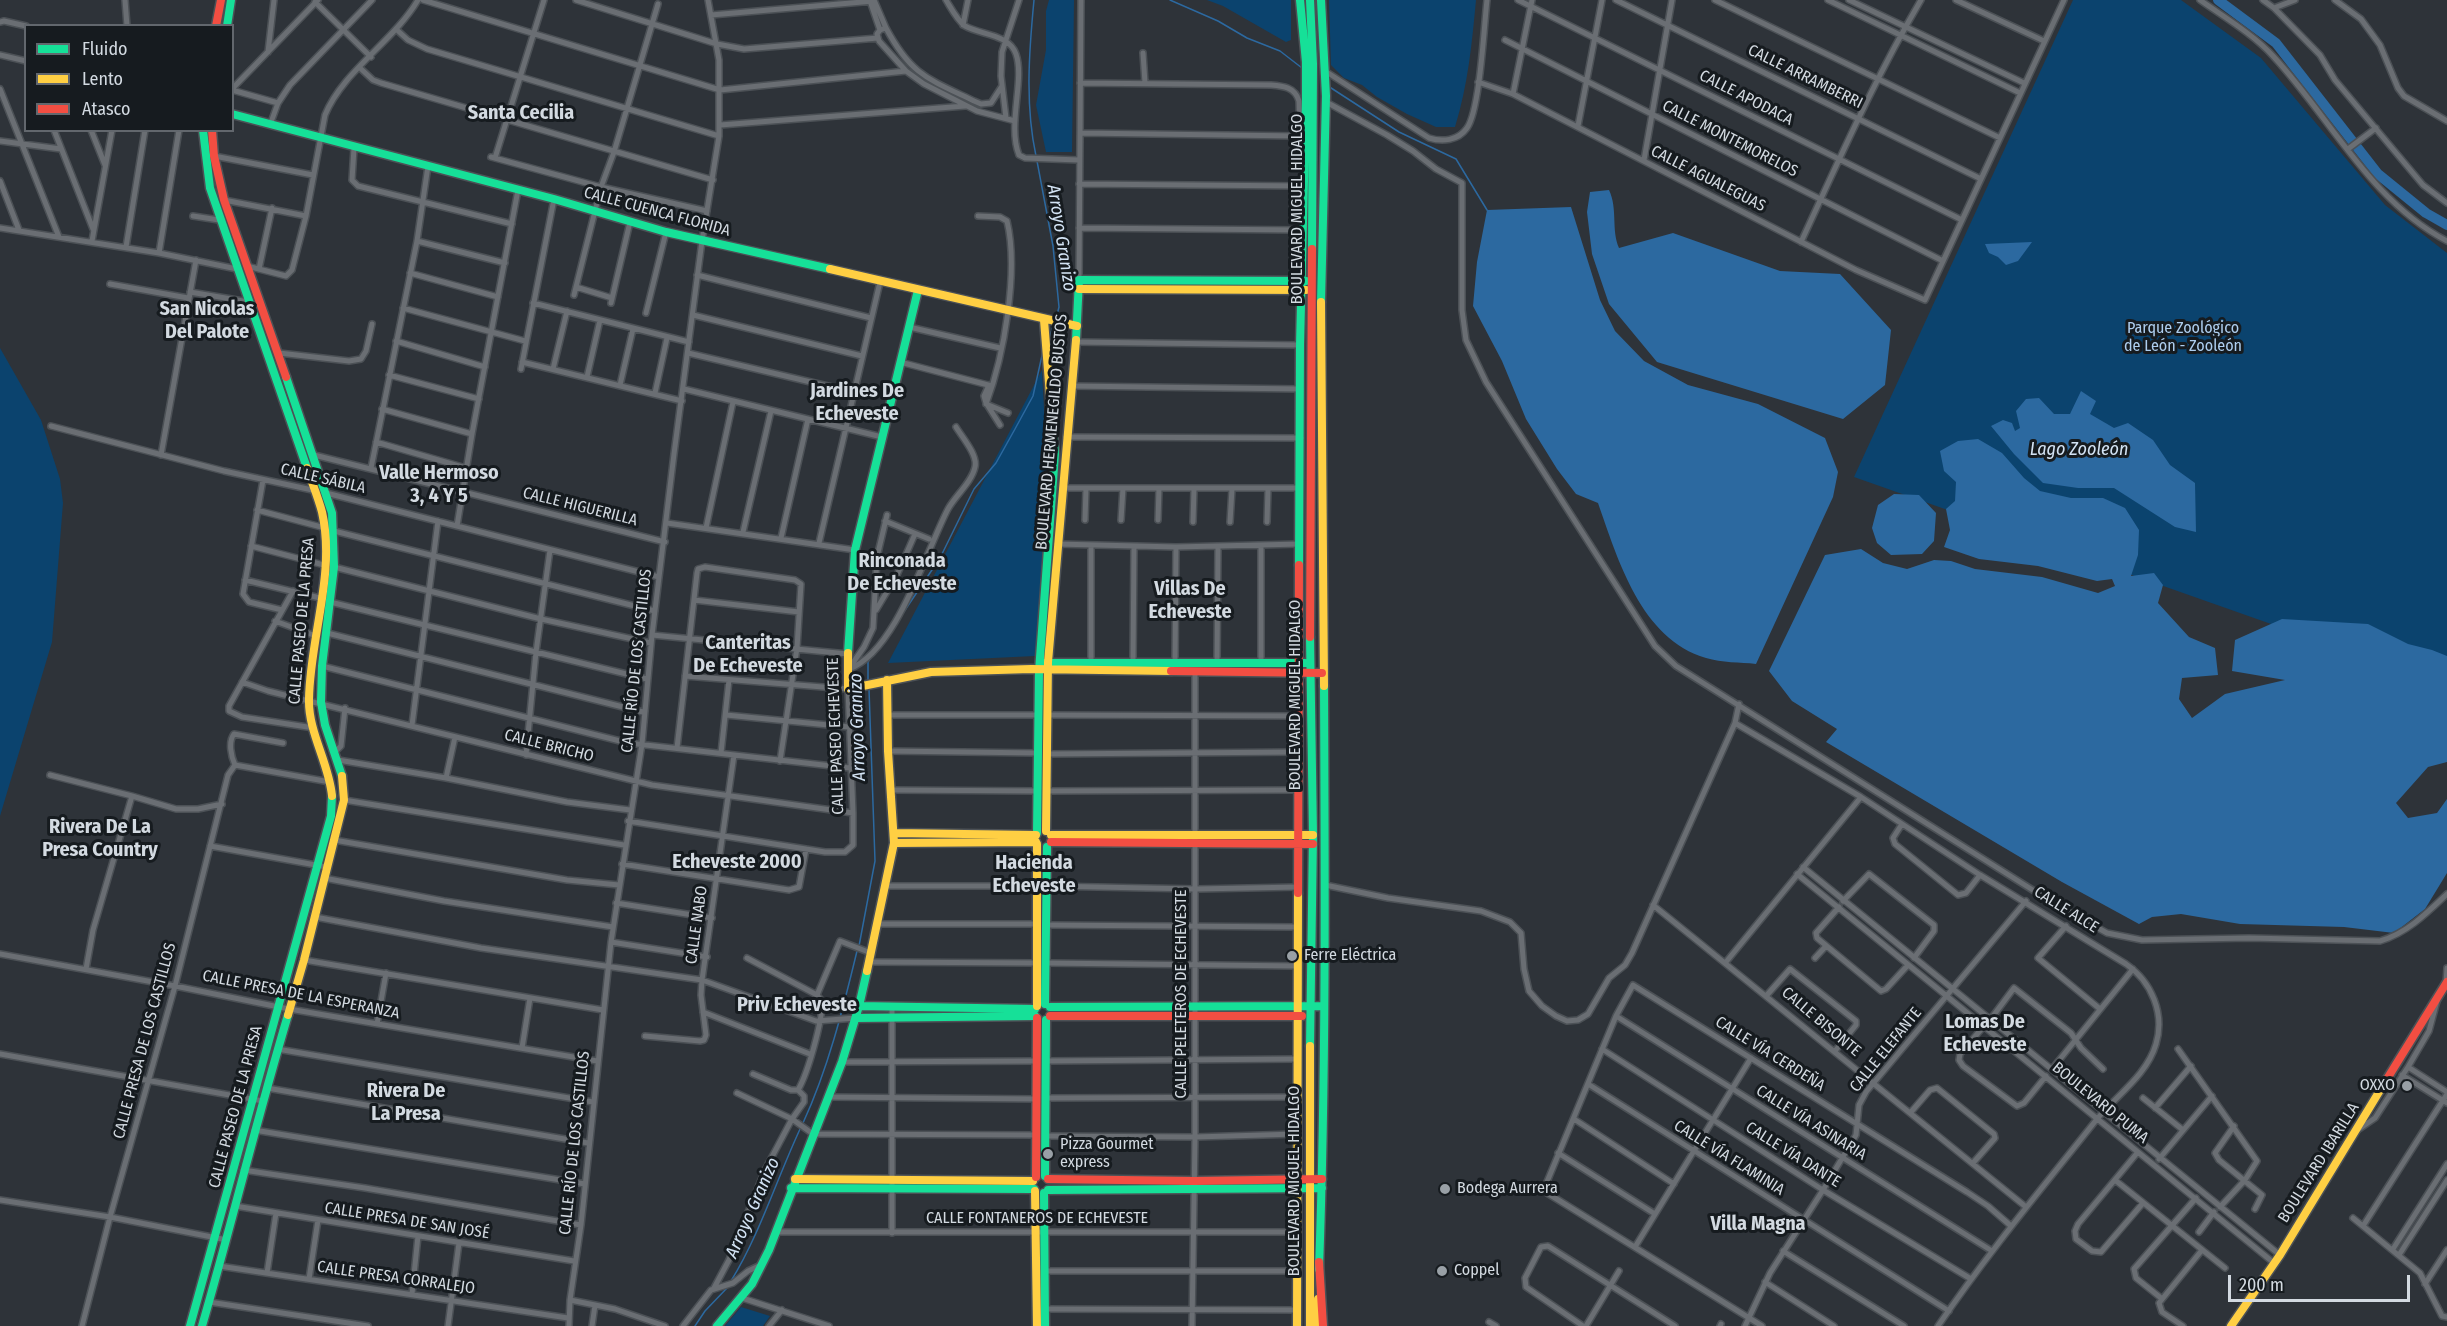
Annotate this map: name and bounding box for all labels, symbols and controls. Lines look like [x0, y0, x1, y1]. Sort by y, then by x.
legend [24, 24, 234, 132]
text: Fluido [82, 38, 128, 60]
street label: CALLE ARRAMBERRI [1744, 41, 1866, 113]
street label: CALLE APODACA [1696, 66, 1796, 130]
text: Lento [82, 68, 123, 90]
street label: CALLE MONTEMORELOS [1659, 96, 1801, 182]
text: Atasco [82, 98, 130, 120]
district label: Santa Cecilia [468, 101, 574, 125]
street label: BOULEVARD MIGUEL HIDALGO [1288, 114, 1308, 304]
street label: CALLE AGUALEGUAS [1647, 142, 1769, 216]
street label: CALLE CUENCA FLORIDA [582, 183, 732, 241]
water label: Arroyo Granizo [1042, 183, 1080, 293]
district label: San Nicolas Del Palote [159, 297, 255, 344]
street label: BOULEVARD HERMENEGILDO BUSTOS [1032, 313, 1072, 551]
park label: Parque Zoológico de León - Zooleón [2124, 319, 2242, 357]
district label: Jardines De Echeveste [810, 379, 904, 426]
water label: Lago Zooleón [2030, 439, 2128, 461]
street label: CALLE SÁBILA [279, 460, 367, 498]
district label: Valle Hermoso 3, 4 Y 5 [379, 461, 499, 508]
street label: CALLE HIGUERILLA [521, 483, 639, 531]
street label: CALLE PASEO DE LA PRESA [285, 537, 319, 705]
district label: Rinconada De Echeveste [847, 549, 957, 596]
street label: CALLE RÍO DE LOS CASTILLOS [618, 568, 656, 754]
district label: Villas De Echeveste [1148, 577, 1232, 624]
street label: BOULEVARD MIGUEL HIDALGO [1286, 600, 1306, 790]
district label: Canteritas De Echeveste [693, 631, 803, 678]
street label: CALLE PASEO ECHEVESTE [824, 657, 848, 815]
water label: Arroyo Granizo [845, 673, 871, 781]
street label: CALLE BRICHO [502, 726, 596, 766]
district label: Rivera De La Presa Country [42, 815, 158, 862]
district label: Echeveste 2000 [672, 850, 802, 874]
district label: Hacienda Echeveste [992, 851, 1076, 898]
street label: CALLE ALCE [2030, 883, 2102, 937]
street label: CALLE NABO [682, 885, 712, 965]
street label: CALLE PELETEROS DE ECHEVESTE [1172, 890, 1192, 1098]
street label: CALLE PRESA DE LOS CASTILLOS [110, 941, 180, 1141]
place label: Ferre Eléctrica [1304, 946, 1396, 966]
marker: Ferre Eléctrica [1285, 949, 1299, 963]
street label: CALLE PRESA DE LA ESPERANZA [201, 966, 401, 1024]
street label: CALLE BISONTE [1777, 983, 1865, 1061]
district label: Priv Echeveste [737, 993, 857, 1017]
street label: CALLE ELEFANTE [1846, 1004, 1926, 1096]
district label: Lomas De Echeveste [1943, 1010, 2027, 1057]
street label: CALLE VÍA CERDEÑA [1712, 1013, 1828, 1095]
street label: CALLE PASEO DE LA PRESA [205, 1024, 267, 1190]
street label: CALLE RÍO DE LOS CASTILLOS [556, 1050, 594, 1236]
street label: BOULEVARD PUMA [2048, 1058, 2152, 1148]
place label: OXXO [2360, 1076, 2395, 1096]
district label: Rivera De La Presa [367, 1079, 445, 1126]
marker: OXXO [2400, 1079, 2414, 1093]
street label: CALLE VÍA ASINARIA [1752, 1081, 1870, 1165]
street label: BOULEVARD MIGUEL HIDALGO [1285, 1086, 1305, 1276]
street label: BOULEVARD IBARILLA [2274, 1100, 2364, 1226]
street label: CALLE VÍA FLAMINIA [1670, 1116, 1788, 1200]
street label: CALLE VÍA DANTE [1742, 1118, 1844, 1192]
place label: Pizza Gourmet express [1060, 1135, 1153, 1173]
marker: Pizza Gourmet express [1041, 1147, 1055, 1161]
water label: Arroyo Granizo [721, 1154, 785, 1262]
place label: Bodega Aurrera [1457, 1179, 1558, 1199]
marker: Bodega Aurrera [1438, 1182, 1452, 1196]
street label: CALLE PRESA DE SAN JOSÉ [323, 1198, 491, 1244]
street label: CALLE FONTANEROS DE ECHEVESTE [926, 1209, 1148, 1229]
district label: Villa Magna [1710, 1212, 1806, 1236]
street label: CALLE PRESA CORRALEJO [316, 1257, 476, 1299]
place label: Coppel [1454, 1261, 1499, 1281]
scale bar [2231, 1263, 2412, 1301]
marker: Coppel [1435, 1264, 1449, 1278]
text: 200 m [2239, 1274, 2284, 1296]

